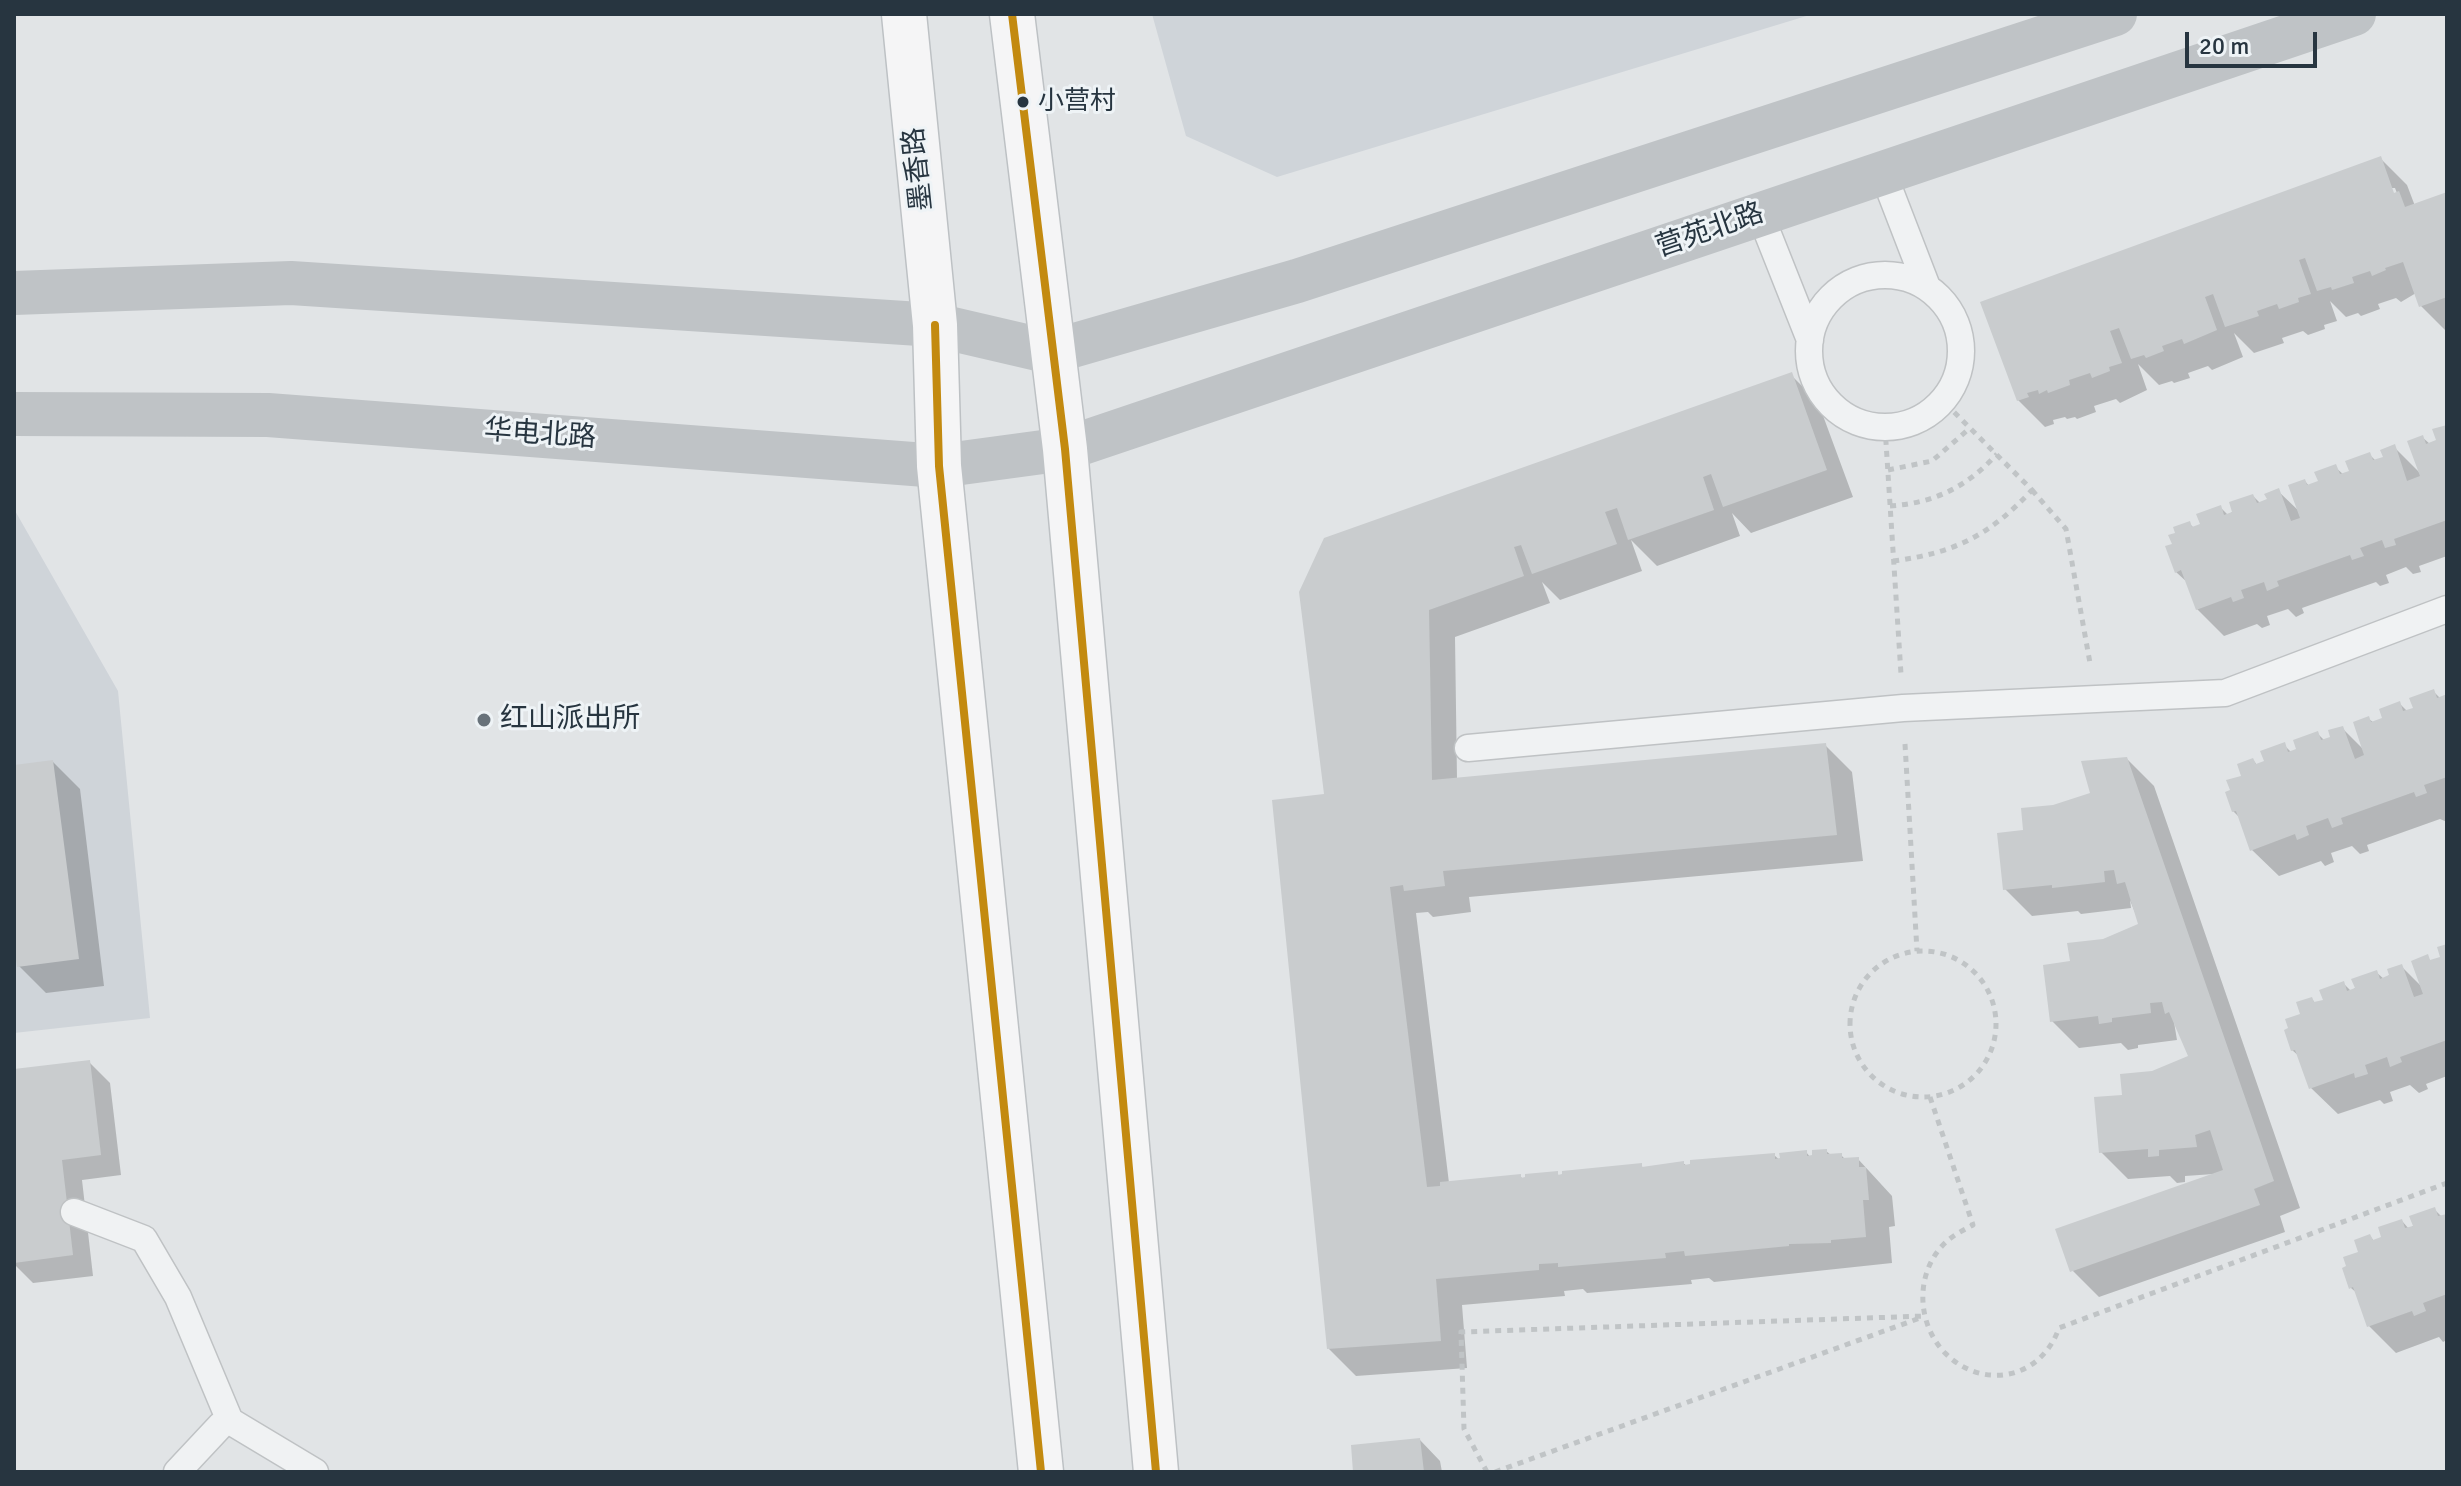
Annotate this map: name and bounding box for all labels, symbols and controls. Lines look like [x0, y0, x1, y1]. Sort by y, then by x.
scale bar [2189, 16, 2321, 66]
text: 20 m [2199, 31, 2249, 61]
place label: 小营村 [1038, 86, 1116, 118]
marker: 小营村 [1015, 94, 1031, 110]
street label: 墨香路 [898, 125, 940, 213]
street label: 营苑北路 [1652, 197, 1768, 265]
street label: 华电北路 [483, 414, 597, 456]
place label: 红山派出所 [500, 703, 640, 737]
marker: 红山派出所 [475, 711, 493, 729]

